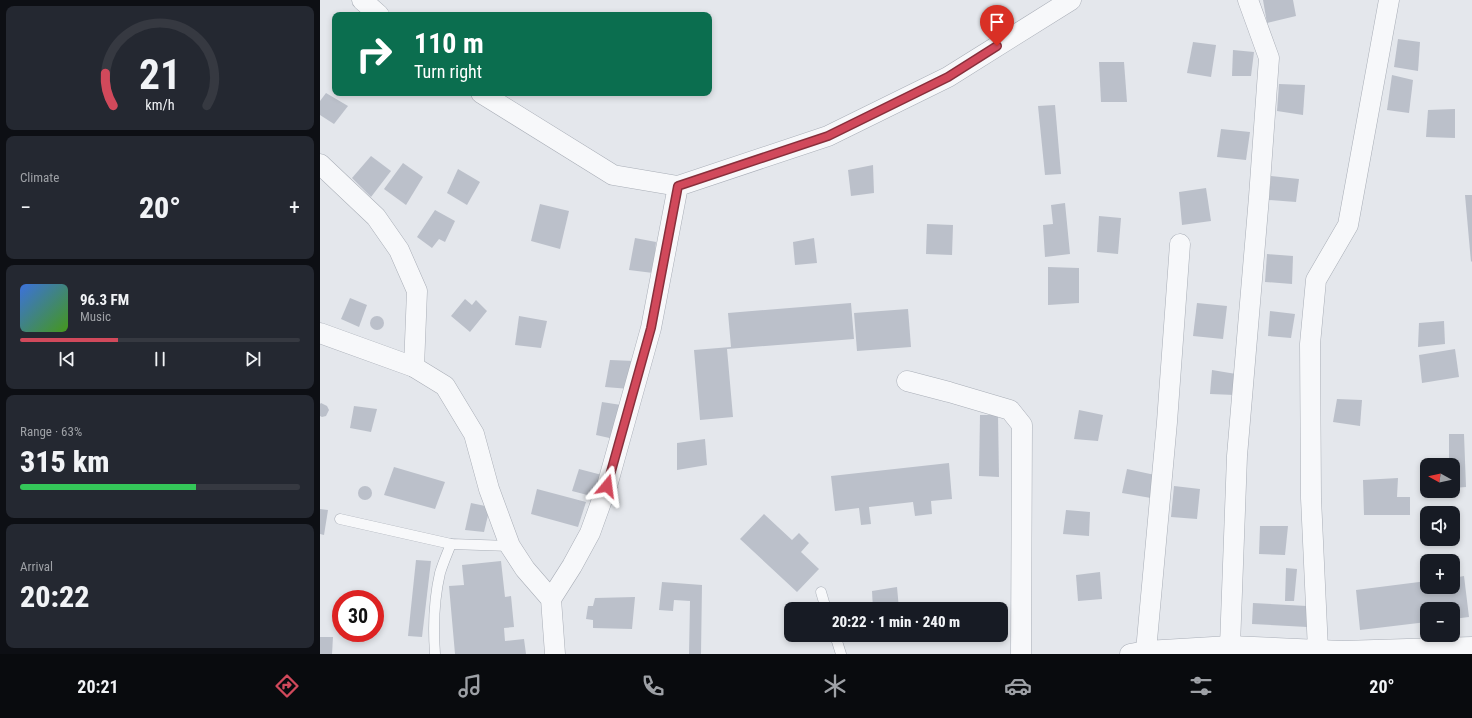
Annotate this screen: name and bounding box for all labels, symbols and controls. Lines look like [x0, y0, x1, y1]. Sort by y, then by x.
pin [980, 5, 1014, 46]
icon: arrive [986, 11, 1008, 33]
text: 110 m [414, 27, 484, 60]
icon: right [348, 28, 400, 80]
text: 21 [139, 50, 181, 99]
text: Turn right [414, 61, 482, 82]
text: km/h [145, 96, 175, 112]
text: Climate [20, 170, 59, 185]
text: 20° [139, 190, 181, 225]
text: − [20, 195, 31, 220]
text: + [289, 195, 300, 220]
text: 96.3 FM [80, 291, 129, 309]
text: Music [80, 309, 111, 324]
icon: previous [56, 348, 78, 370]
icon: pause [149, 348, 171, 370]
icon: next [242, 348, 264, 370]
text: Range · 63% [20, 424, 82, 439]
text: 315 km [20, 444, 109, 479]
north arrow [1420, 458, 1460, 498]
map controls [1420, 458, 1460, 642]
position arrow [586, 465, 628, 507]
button: sound [1420, 506, 1460, 546]
button: + [1420, 554, 1460, 594]
text: Arrival [20, 559, 53, 574]
text: 20:22 [20, 579, 89, 614]
speed limit sign: 30 [332, 590, 384, 642]
button: − [1420, 602, 1460, 642]
text: 20:22 · 1 min · 240 m [832, 613, 960, 631]
icon: directions [273, 672, 301, 700]
icon: music [456, 672, 484, 700]
icon: phone [639, 672, 667, 700]
icon: climate [821, 672, 849, 700]
icon: car [1004, 672, 1032, 700]
icon: filters [1187, 672, 1215, 700]
text: 20:21 [77, 676, 119, 697]
text: 20° [1369, 676, 1395, 697]

